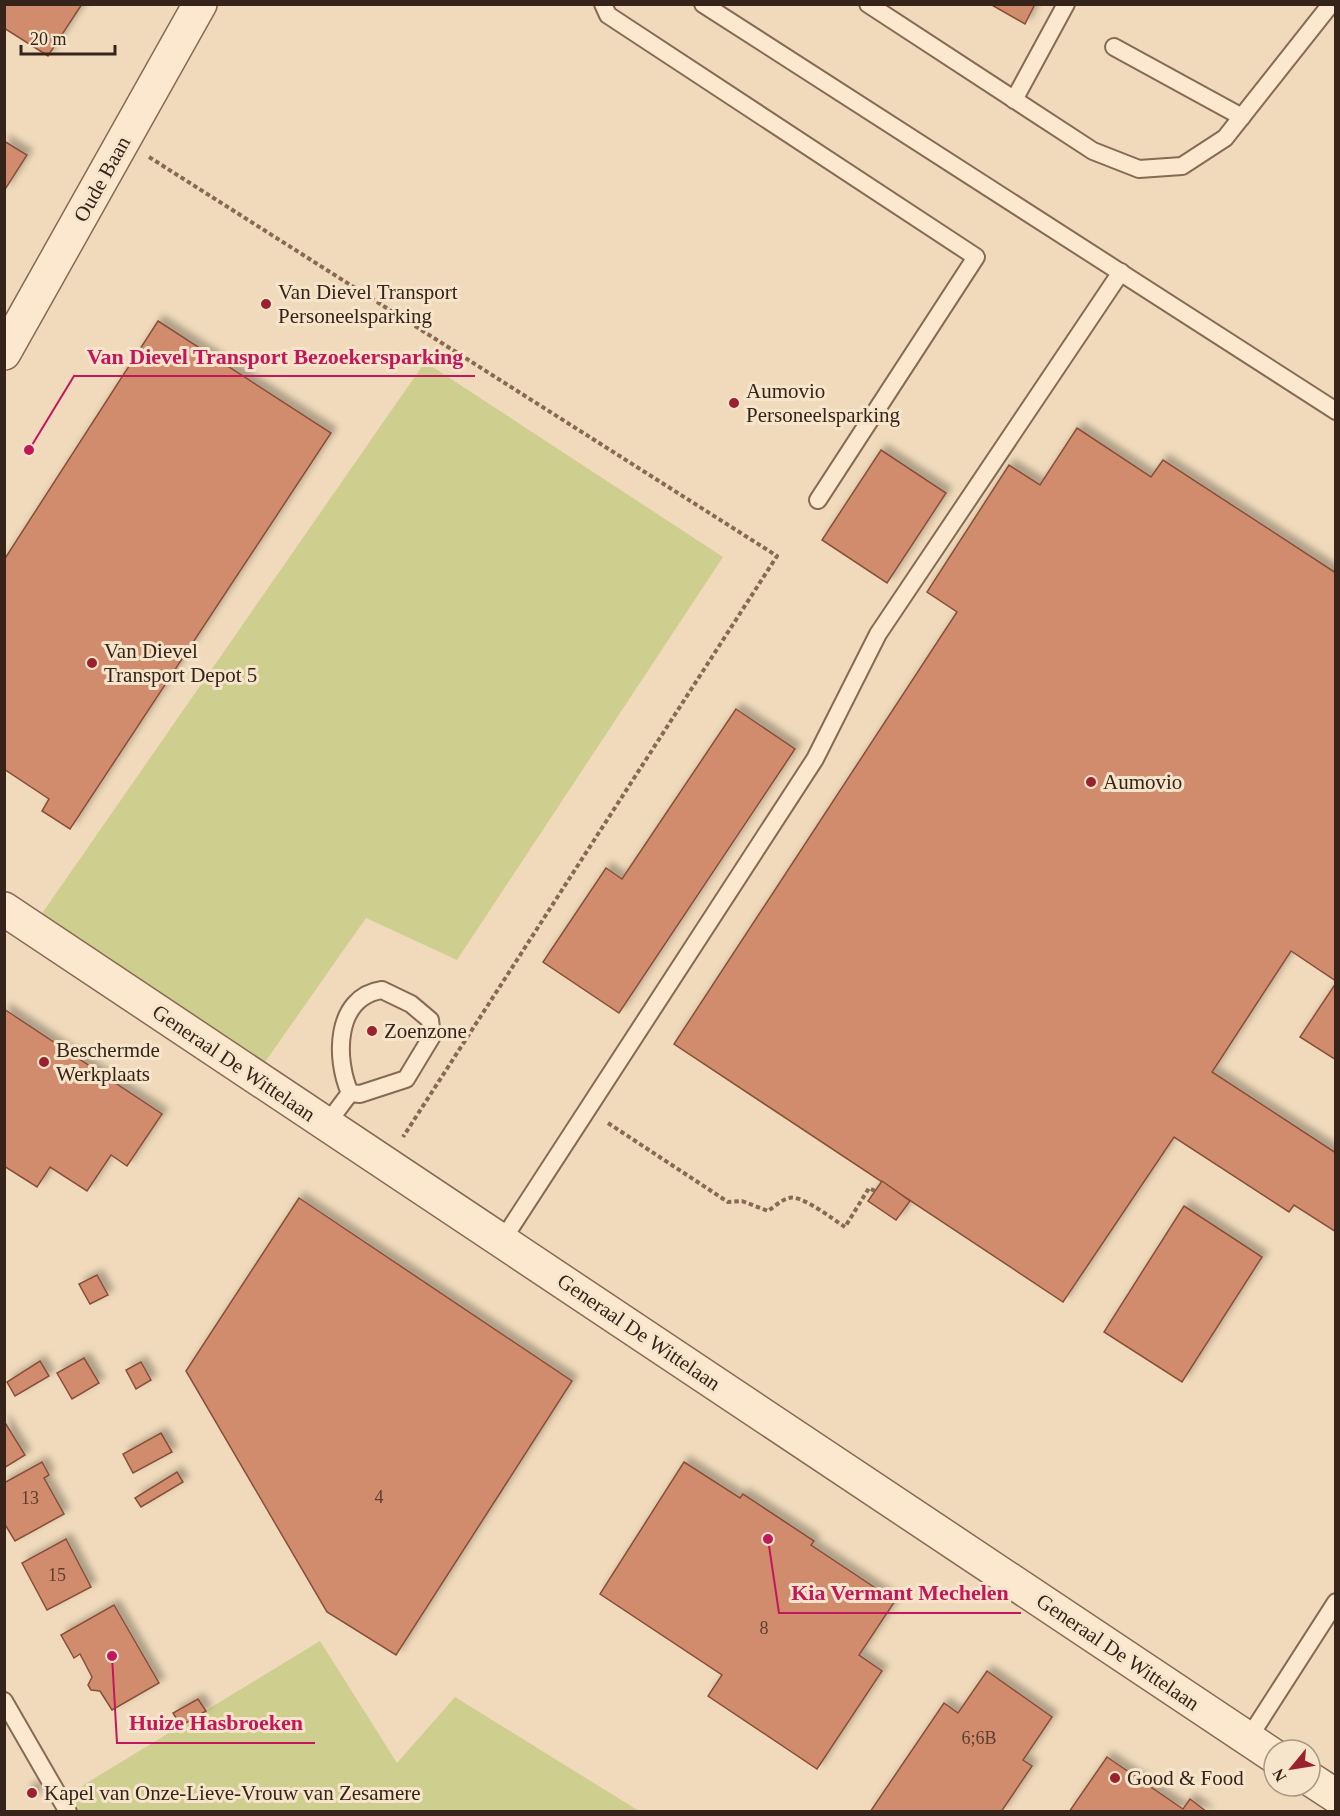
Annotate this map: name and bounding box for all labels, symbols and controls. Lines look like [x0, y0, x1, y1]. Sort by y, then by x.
scale bar [21, 18, 116, 56]
text: 20 m [30, 29, 67, 49]
street label: Oude Baan [69, 132, 135, 226]
place label: Van Dievel Transport Personeelsparking [278, 280, 458, 328]
marker: Van Dievel Transport Personeelsparking [259, 297, 273, 311]
callout: Van Dievel Transport Bezoekersparking [74, 336, 475, 376]
text: Van Dievel Transport Bezoekersparking [87, 344, 463, 369]
place label: Aumovio Personeelsparking [746, 379, 900, 427]
marker: Aumovio Personeelsparking [727, 396, 741, 410]
place label: Van Dievel Transport Depot 5 [104, 639, 257, 687]
marker: Van Dievel Transport Depot 5 [85, 656, 99, 670]
place label: Aumovio [1103, 770, 1182, 794]
marker: Aumovio [1084, 775, 1098, 789]
street label: Generaal De Wittelaan [148, 1000, 320, 1127]
place label: Zoenzone [384, 1019, 467, 1043]
marker: Zoenzone [365, 1024, 379, 1038]
place label: Beschermde Werkplaats [56, 1038, 160, 1086]
marker: Beschermde Werkplaats [37, 1055, 51, 1069]
street label: Generaal De Wittelaan [553, 1269, 725, 1396]
house number: 4 [375, 1487, 384, 1507]
house number: 13 [21, 1488, 39, 1508]
house number: 15 [48, 1565, 66, 1585]
callout: Kia Vermant Mechelen [779, 1573, 1021, 1613]
text: Kia Vermant Mechelen [791, 1580, 1009, 1605]
street label: Generaal De Wittelaan [1032, 1589, 1204, 1716]
house number: 8 [760, 1618, 769, 1638]
callout: Huize Hasbroeken [117, 1703, 315, 1743]
text: Huize Hasbroeken [129, 1710, 303, 1735]
house number: 6;6B [961, 1728, 997, 1748]
north arrow [1262, 1738, 1322, 1798]
place label: Good & Food [1127, 1766, 1244, 1790]
text: N [1269, 1766, 1290, 1785]
marker: Good & Food [1108, 1771, 1122, 1785]
place label: Kapel van Onze-Lieve-Vrouw van Zesamere [44, 1781, 421, 1805]
marker: Kapel van Onze-Lieve-Vrouw van Zesamere [25, 1786, 39, 1800]

